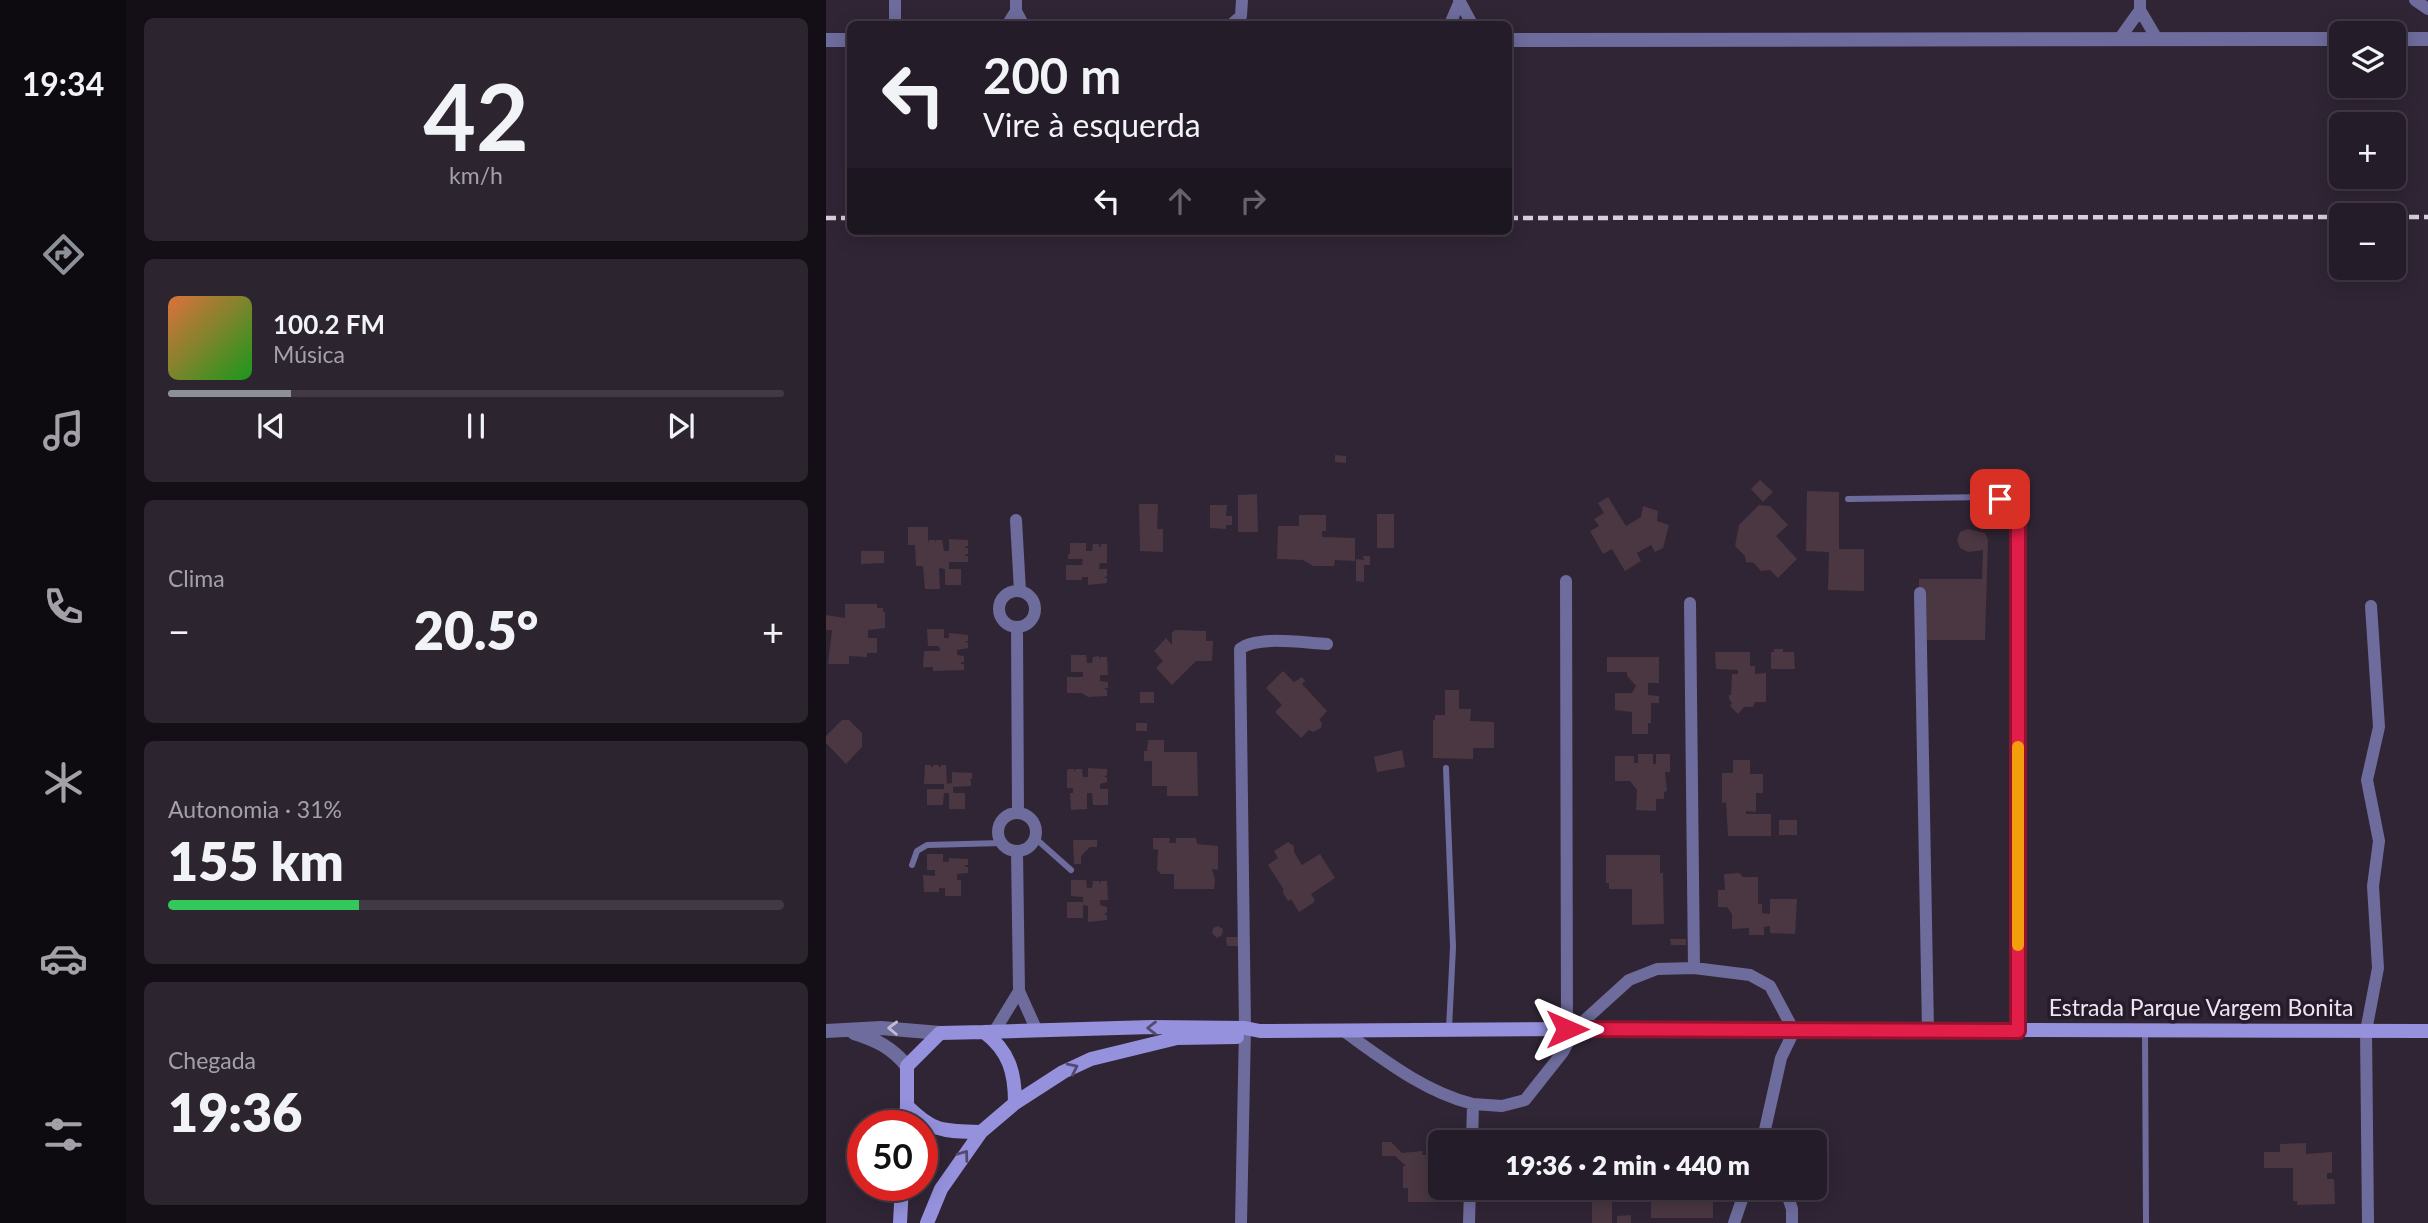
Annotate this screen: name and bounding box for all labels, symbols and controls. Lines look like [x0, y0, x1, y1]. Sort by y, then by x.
map controls [2329, 21, 2406, 280]
button: layers [2329, 21, 2406, 98]
text: 200 m [983, 46, 1121, 104]
icon: left [868, 49, 959, 140]
text: 42 [423, 61, 529, 170]
text: 19:34 [22, 64, 104, 103]
text: Vire à esquerda [983, 105, 1201, 144]
button: + [2329, 112, 2406, 189]
text: km/h [449, 161, 503, 189]
icon: left [1088, 182, 1126, 220]
icon: ahead [1161, 182, 1199, 220]
icon: right [1234, 182, 1272, 220]
button: − [2329, 203, 2406, 280]
icon: directions [39, 230, 88, 279]
text: 100.2 FM [273, 308, 385, 340]
text: Música [273, 340, 345, 368]
icon: music [39, 406, 88, 455]
icon: previous [252, 407, 290, 445]
icon: pause [457, 407, 495, 445]
icon: next [662, 407, 700, 445]
pin [1970, 469, 2030, 529]
icon: arrive [1981, 480, 2019, 518]
text: Clima [168, 564, 225, 592]
icon: phone [39, 582, 88, 631]
text: 20.5° [414, 599, 538, 661]
text: − [168, 608, 190, 654]
text: + [762, 608, 784, 654]
icon: climate [39, 758, 88, 807]
text: Autonomia · 31% [168, 795, 342, 823]
text: 155 km [168, 830, 344, 892]
icon: car [39, 934, 88, 983]
position arrow [1530, 992, 1604, 1066]
street label: Estrada Parque Vargem Bonita [2049, 993, 2353, 1021]
one-way arrow [1146, 1020, 1157, 1036]
one-way arrow [887, 1021, 898, 1036]
text: Chegada [168, 1046, 256, 1074]
one-way arrow [1066, 1062, 1078, 1076]
text: 19:36 [168, 1081, 302, 1143]
icon: filters [39, 1110, 88, 1159]
speed limit sign: 50 [847, 1110, 938, 1201]
text: 19:36 · 2 min · 440 m [1505, 1149, 1750, 1181]
one-way arrow [956, 1150, 968, 1163]

